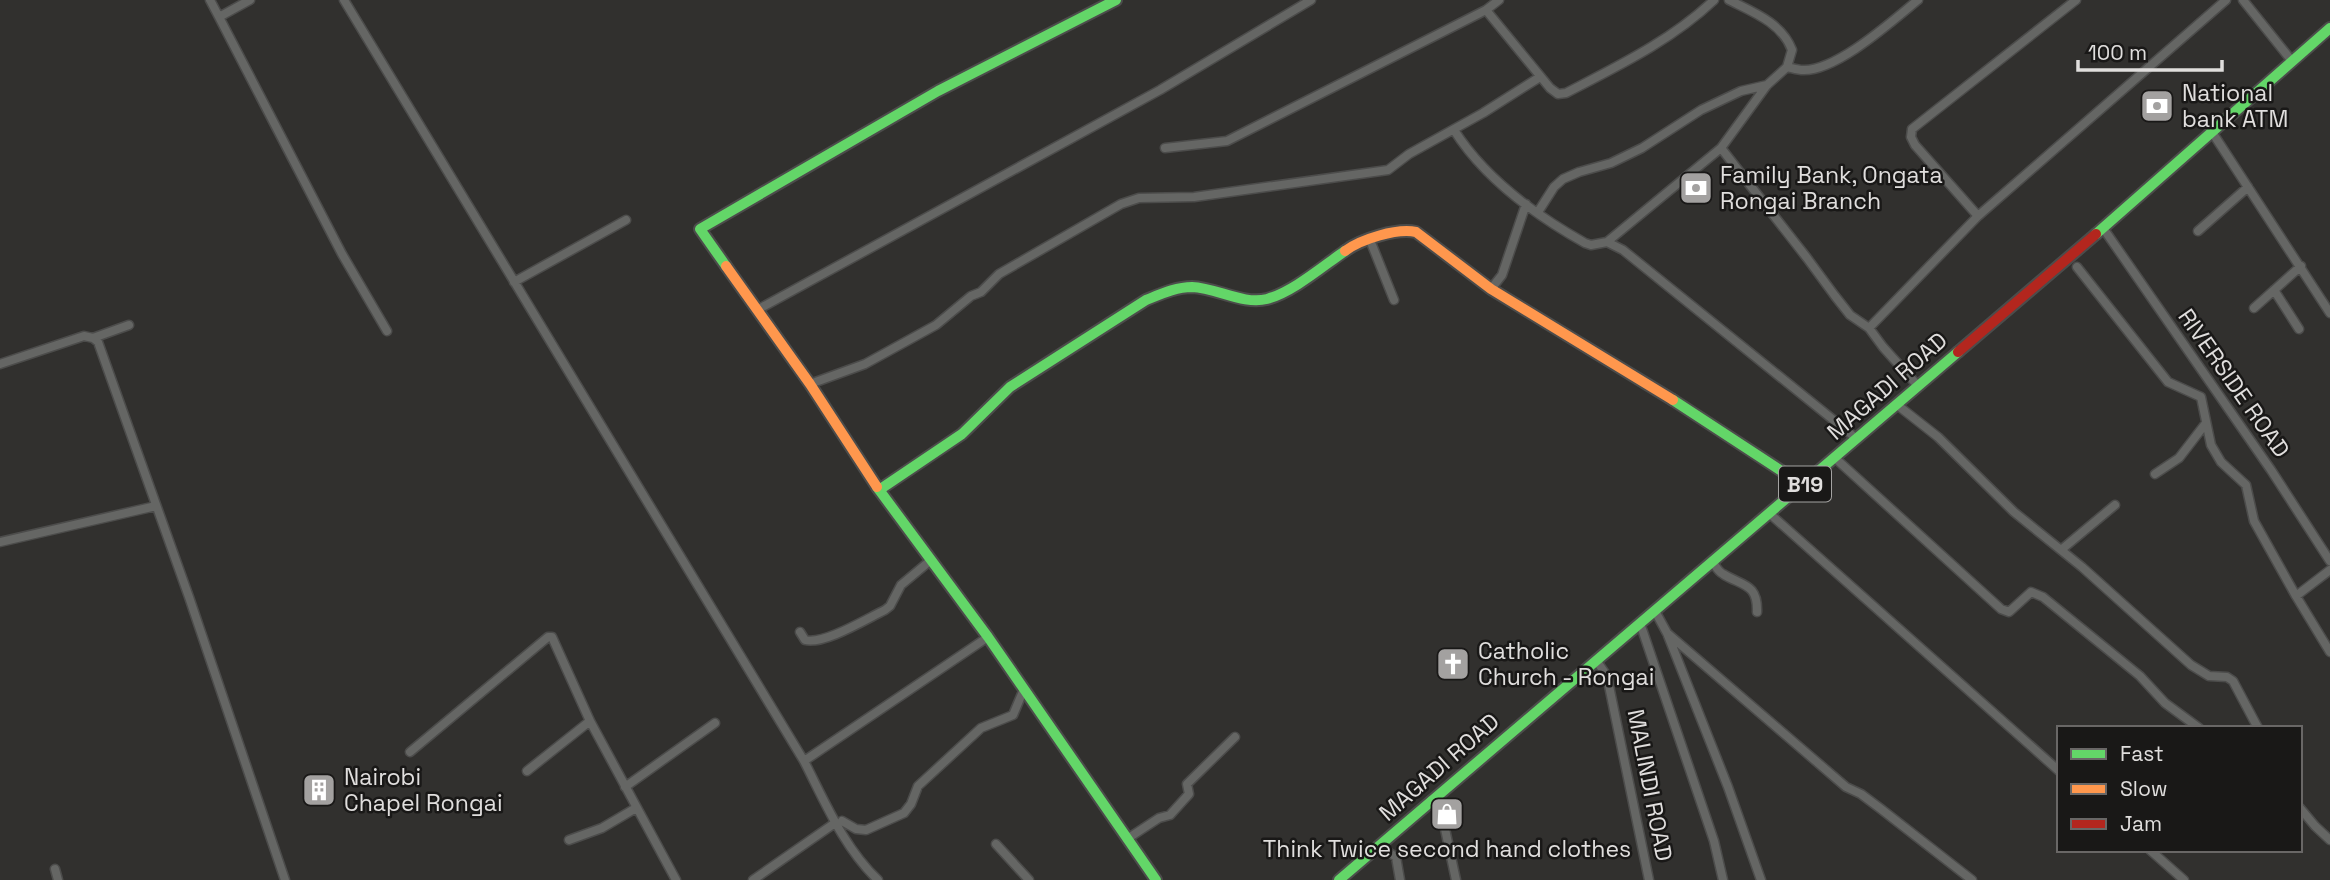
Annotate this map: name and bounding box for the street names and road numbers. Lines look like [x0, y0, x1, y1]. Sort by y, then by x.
street label: RIVERSIDE ROAD [2172, 303, 2296, 463]
street label: MAGADI ROAD [1821, 325, 1953, 447]
road number: B19 [1779, 466, 1831, 502]
street label: MAGADI ROAD [1373, 706, 1505, 828]
street label: MALINDI ROAD [1621, 707, 1679, 863]

